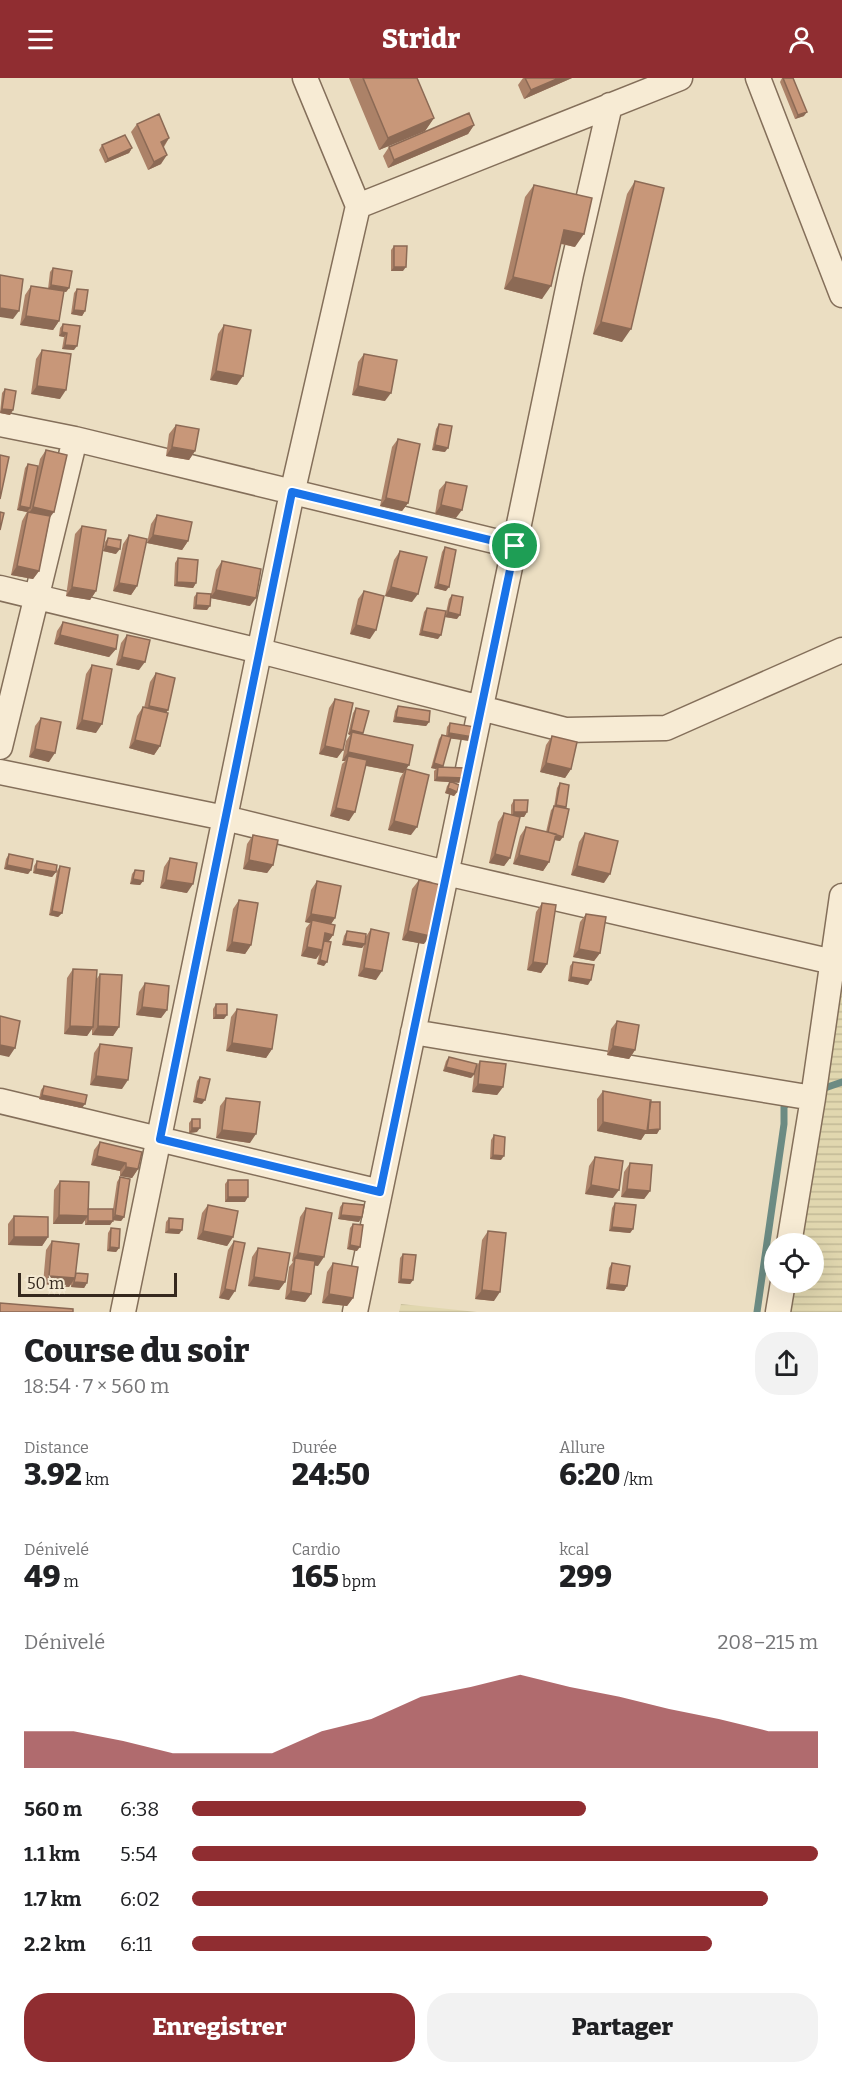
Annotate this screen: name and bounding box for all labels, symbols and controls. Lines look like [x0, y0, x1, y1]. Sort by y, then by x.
icon: menu [24, 23, 57, 56]
text: Stridr [382, 23, 460, 55]
icon: person [785, 23, 818, 56]
pin [489, 520, 540, 571]
icon: arrive [498, 529, 531, 562]
map controls [764, 1233, 824, 1293]
button: locate [764, 1233, 824, 1293]
scale bar [18, 1270, 177, 1298]
text: 50 m [27, 1274, 64, 1293]
text: Course du soir [24, 1331, 249, 1371]
button: share [755, 1332, 818, 1395]
text: 18:54 · 7 × 560 m [24, 1374, 169, 1398]
text: Distance [24, 1438, 89, 1457]
text: Durée [292, 1438, 337, 1457]
text: Allure [559, 1438, 605, 1457]
text: 3.92 [24, 1457, 82, 1493]
text: 24:50 [292, 1457, 370, 1493]
text: 6:20 [559, 1457, 621, 1493]
text: km [82, 1470, 109, 1489]
text: /km [621, 1470, 653, 1489]
text: Dénivelé [24, 1540, 89, 1559]
text: Cardio [292, 1540, 341, 1559]
text: kcal [559, 1540, 589, 1559]
text: 49 [24, 1559, 60, 1595]
text: 165 [292, 1559, 339, 1595]
text: 299 [559, 1559, 612, 1595]
text: m [60, 1572, 79, 1591]
text: bpm [339, 1572, 376, 1591]
text: Dénivelé [24, 1630, 105, 1654]
text: 208–215 m [717, 1630, 818, 1654]
text: 560 m [24, 1797, 82, 1821]
text: 6:38 [120, 1797, 159, 1821]
text: 1.1 km [24, 1842, 80, 1866]
text: 5:54 [120, 1842, 157, 1866]
text: 1.7 km [24, 1887, 81, 1911]
text: 6:02 [120, 1887, 160, 1911]
text: 2.2 km [24, 1932, 86, 1956]
text: 6:11 [120, 1932, 152, 1956]
button: Enregistrer [24, 1993, 415, 2062]
button: Partager [427, 1993, 818, 2062]

